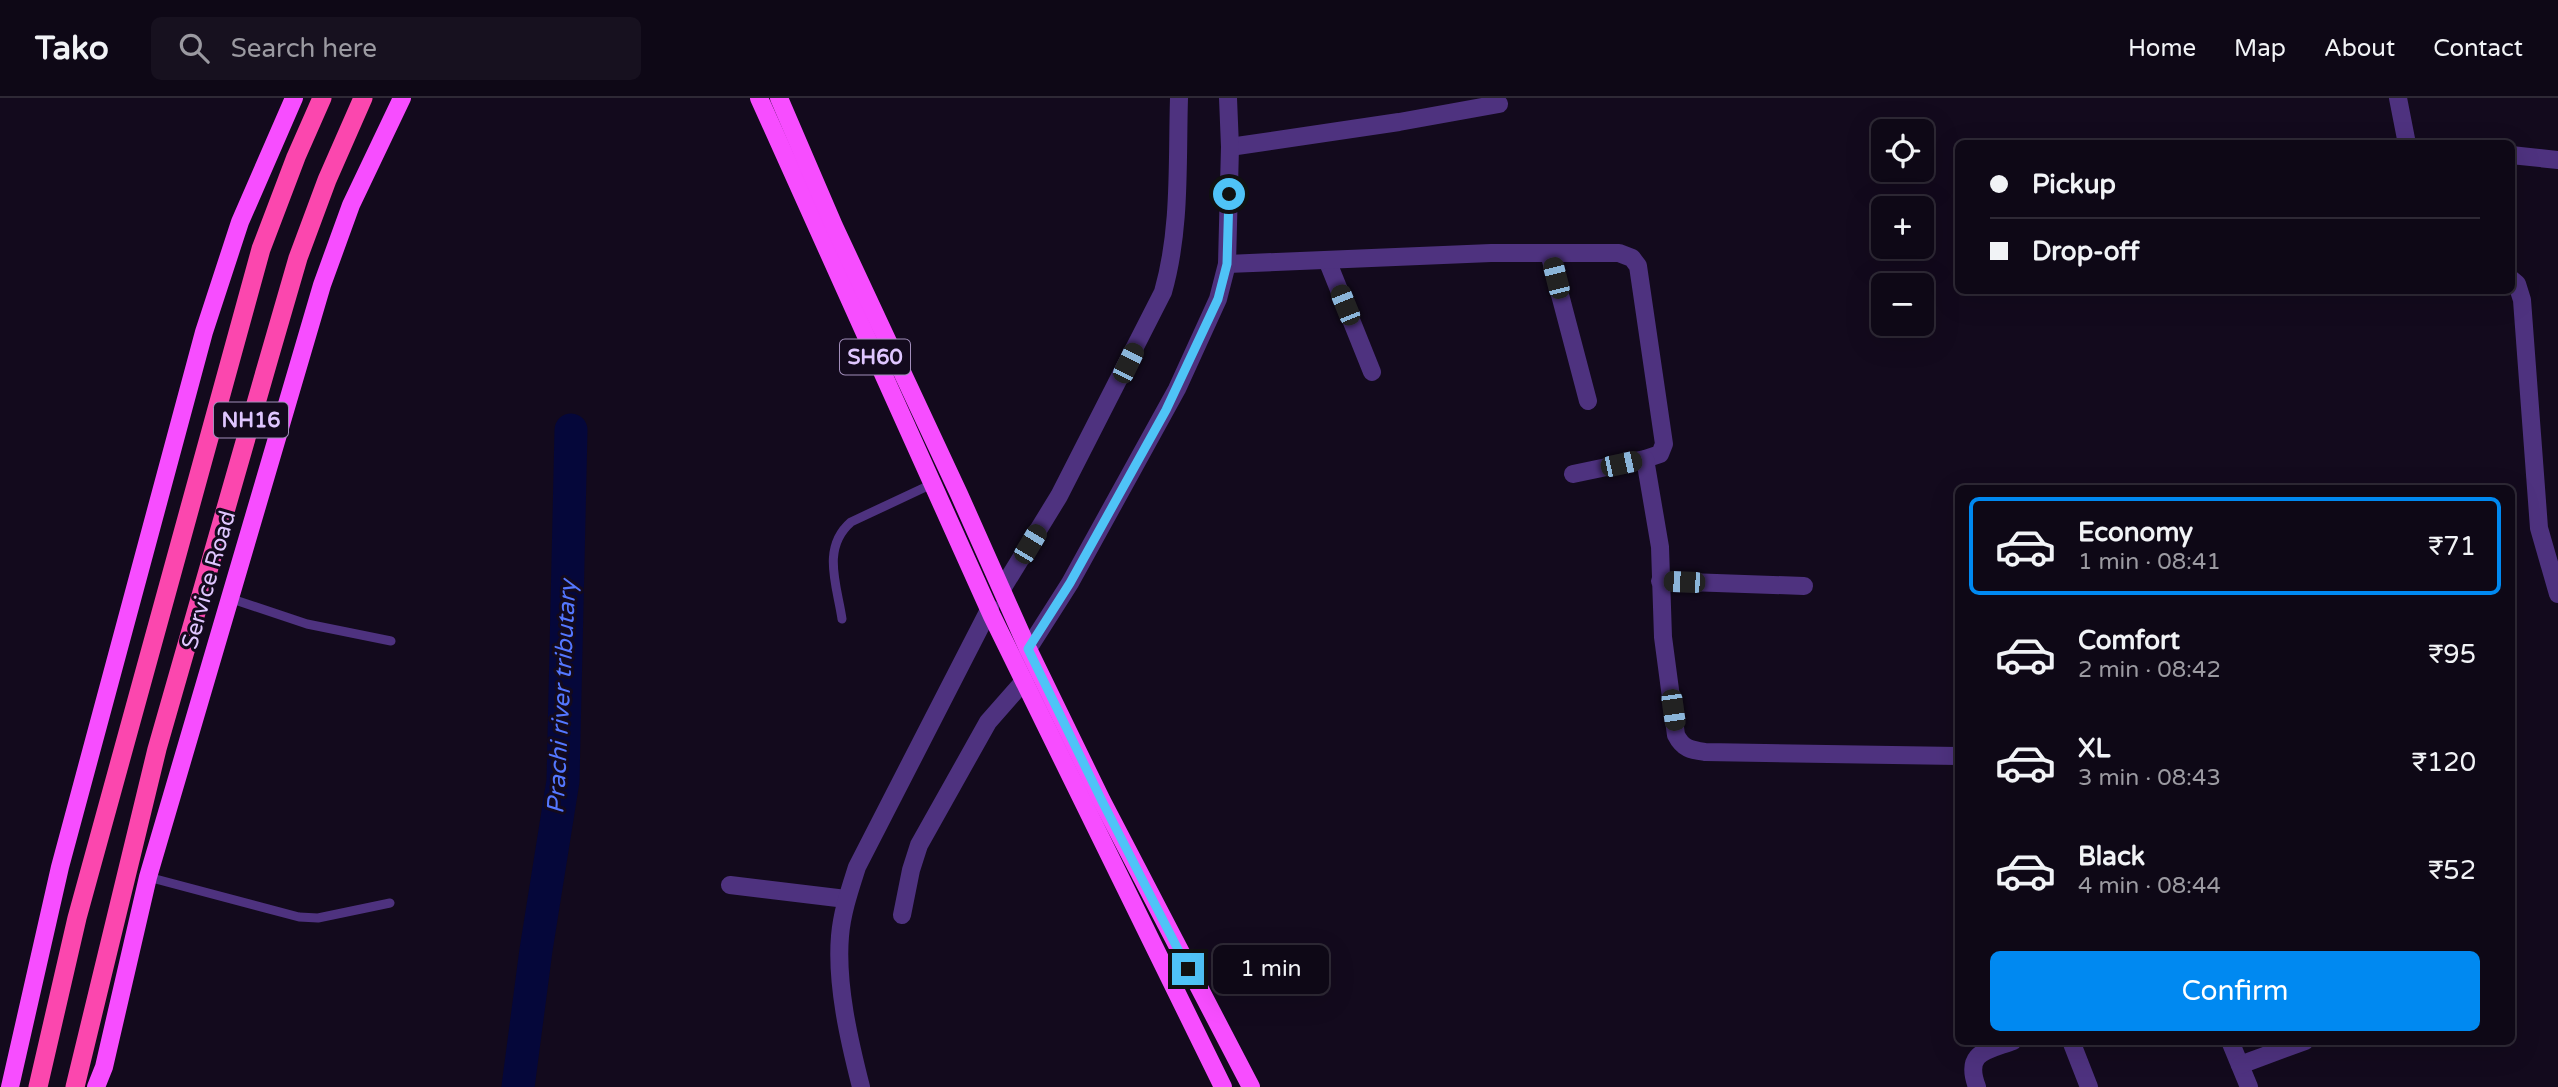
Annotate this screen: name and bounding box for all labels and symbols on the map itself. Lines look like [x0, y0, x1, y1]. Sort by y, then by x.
route start [1213, 178, 1245, 210]
car [1541, 255, 1572, 301]
car [1328, 282, 1363, 328]
road number: SH60 [840, 340, 910, 374]
car [1110, 340, 1147, 386]
road number: NH16 [214, 402, 288, 438]
car [1599, 449, 1644, 479]
street label: Service Road [176, 507, 242, 653]
car [1011, 521, 1050, 567]
car [1663, 571, 1706, 593]
water label: Prachi river tributary [541, 576, 583, 815]
car [1660, 688, 1687, 732]
callout: 1 min [1212, 944, 1328, 994]
route end [1172, 953, 1204, 985]

